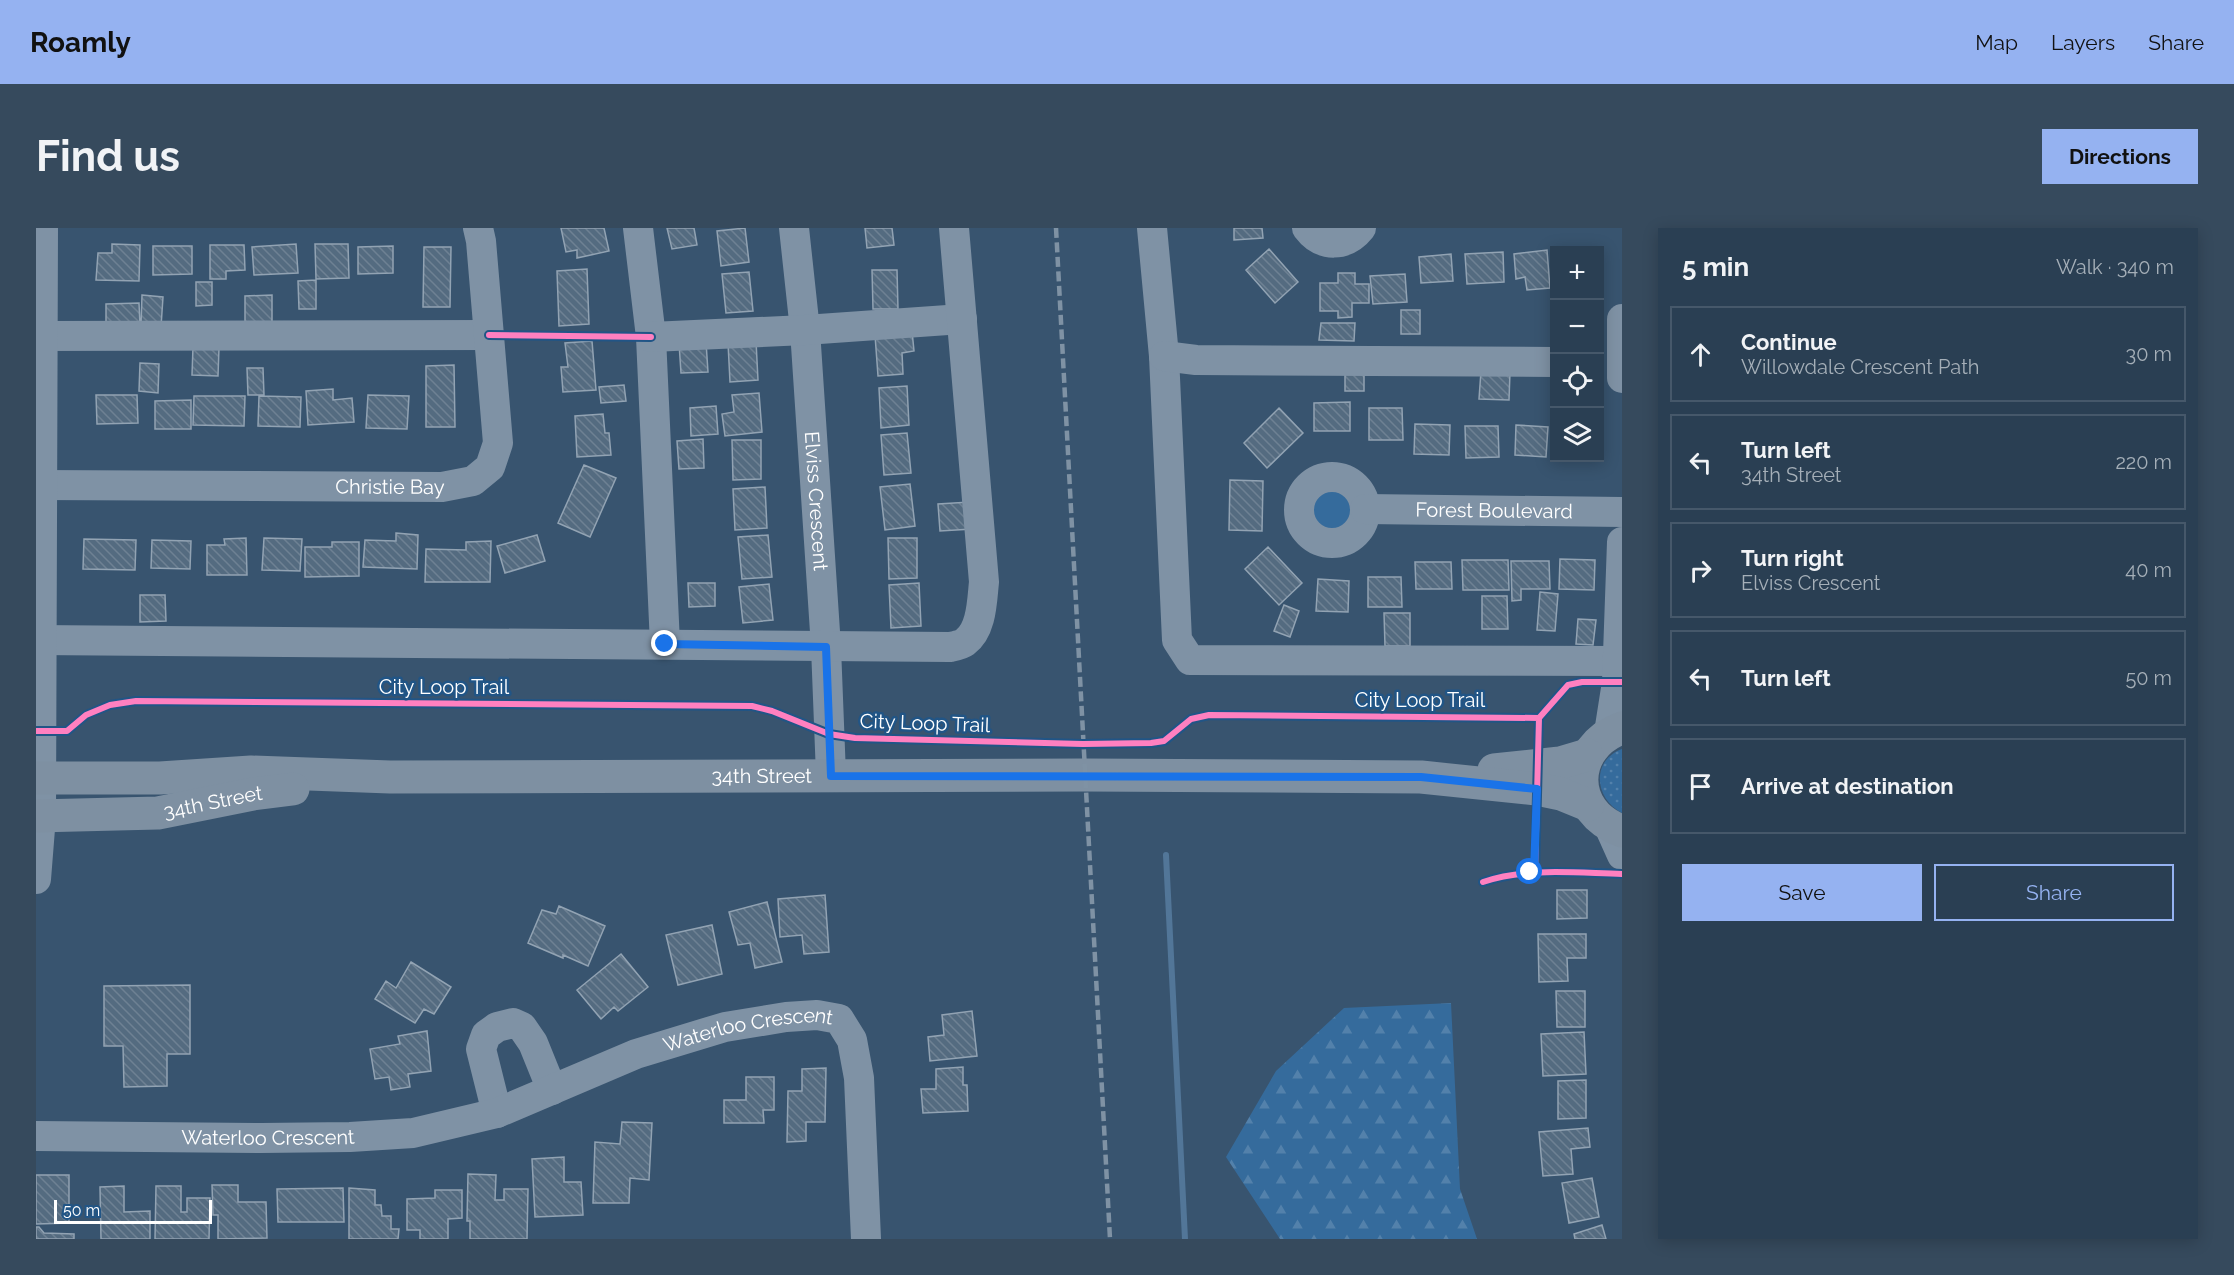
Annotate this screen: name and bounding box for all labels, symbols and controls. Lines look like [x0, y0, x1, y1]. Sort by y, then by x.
text: Roamly [30, 26, 131, 59]
text: Map [1975, 30, 2018, 55]
text: Layers [2051, 30, 2115, 55]
text: Share [2148, 30, 2204, 55]
button: Directions [2042, 129, 2198, 184]
text: Find us [36, 132, 180, 181]
map controls [1550, 246, 1604, 462]
button: + [1550, 246, 1604, 300]
text: 5 min [1682, 252, 1749, 282]
text: Walk · 340 m [2056, 255, 2174, 279]
button: − [1550, 300, 1604, 354]
text: Continue [1741, 329, 1837, 355]
icon: ahead [1684, 338, 1717, 371]
text: 30 m [2126, 342, 2172, 366]
button: locate [1550, 354, 1604, 408]
text: Willowdale Crescent Path [1741, 355, 1980, 379]
button: layers [1550, 408, 1604, 462]
street label: Elviss Crescent [800, 431, 833, 572]
text: Turn left [1741, 437, 1831, 463]
icon: left [1684, 446, 1717, 479]
text: 220 m [2115, 450, 2172, 474]
text: 34th Street [1741, 463, 1842, 487]
street label: Christie Bay [335, 474, 445, 499]
street label: Forest Boulevard [1415, 498, 1573, 523]
text: Turn right [1741, 545, 1844, 571]
icon: right [1684, 554, 1717, 587]
text: 40 m [2125, 558, 2172, 582]
text: Elviss Crescent [1741, 571, 1880, 595]
route end [651, 630, 677, 656]
icon: left [1684, 662, 1717, 695]
text: Turn left [1741, 665, 1831, 691]
text: 50 m [2125, 666, 2172, 690]
street label: City Loop Trail [379, 675, 510, 699]
street label: City Loop Trail [1355, 688, 1486, 712]
street label: City Loop Trail [859, 709, 991, 737]
street label: 34th Street [711, 764, 812, 788]
icon: arrive [1684, 770, 1717, 803]
text: Arrive at destination [1741, 773, 1954, 799]
street label: 34th Street [161, 781, 264, 824]
route start [1516, 858, 1542, 884]
button: Save [1682, 864, 1922, 921]
button: Share [1934, 864, 2174, 921]
street label: Waterloo Crescent [660, 1003, 835, 1057]
street label: Waterloo Crescent [181, 1125, 356, 1150]
scale bar [54, 1197, 212, 1224]
text: 50 m [63, 1201, 100, 1220]

